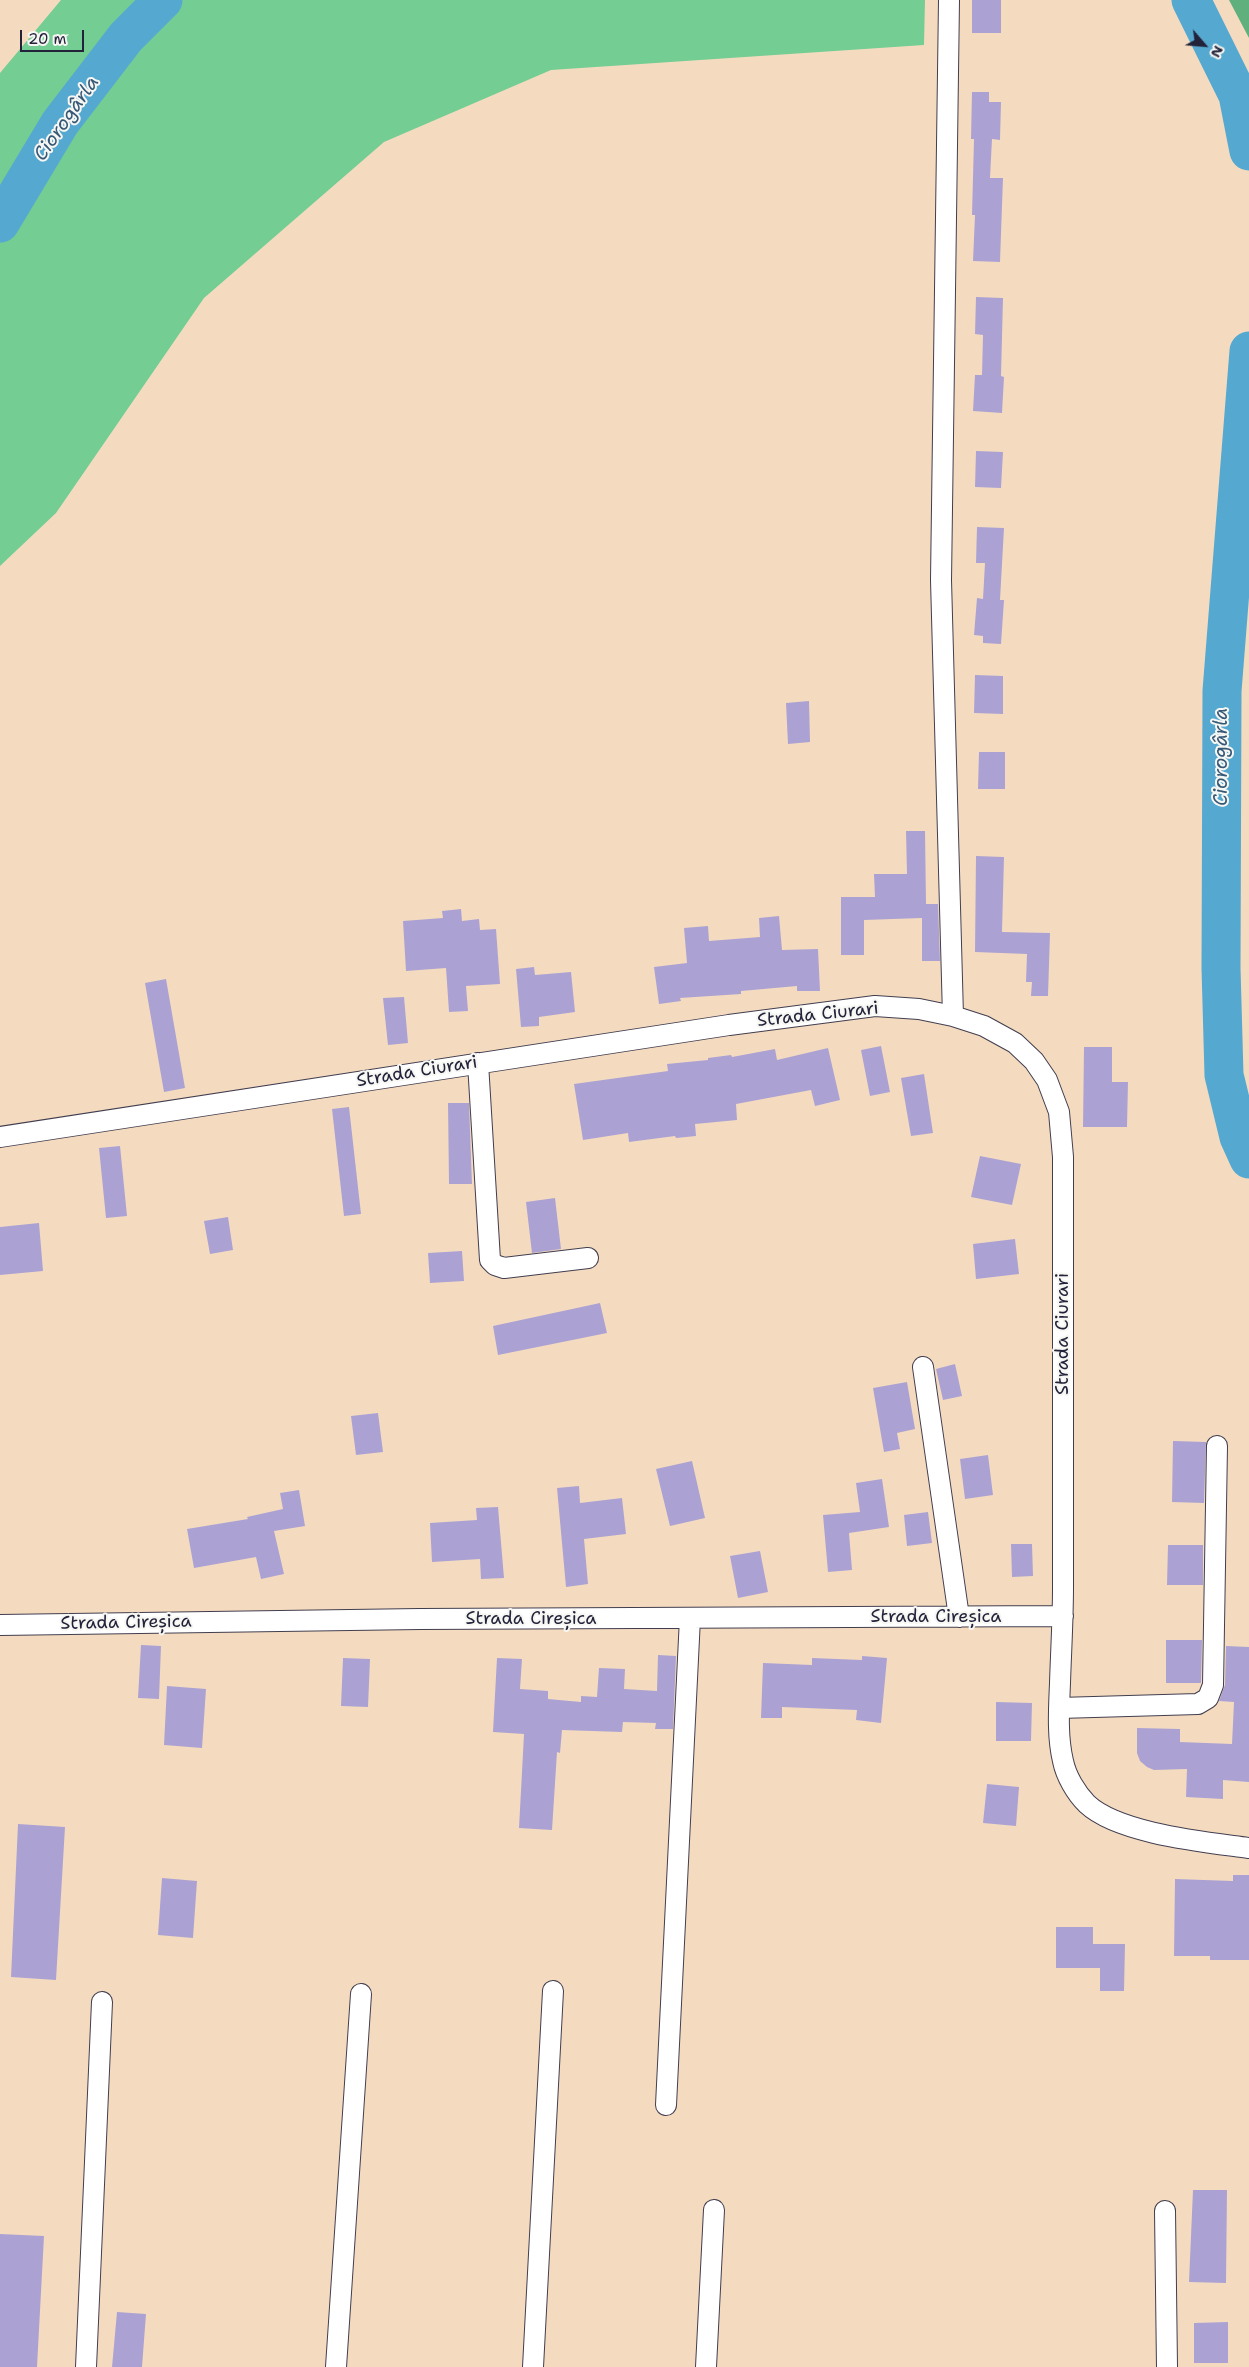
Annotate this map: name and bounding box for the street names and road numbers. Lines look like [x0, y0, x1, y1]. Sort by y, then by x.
street label: Strada Ciurari [756, 998, 880, 1032]
street label: Strada Ciurari [355, 1052, 479, 1092]
street label: Strada Ciurari [1052, 1273, 1074, 1395]
street label: Strada Cireșica [870, 1606, 1002, 1628]
street label: Strada Cireșica [465, 1608, 597, 1630]
street label: Strada Cireșica [60, 1611, 192, 1635]

